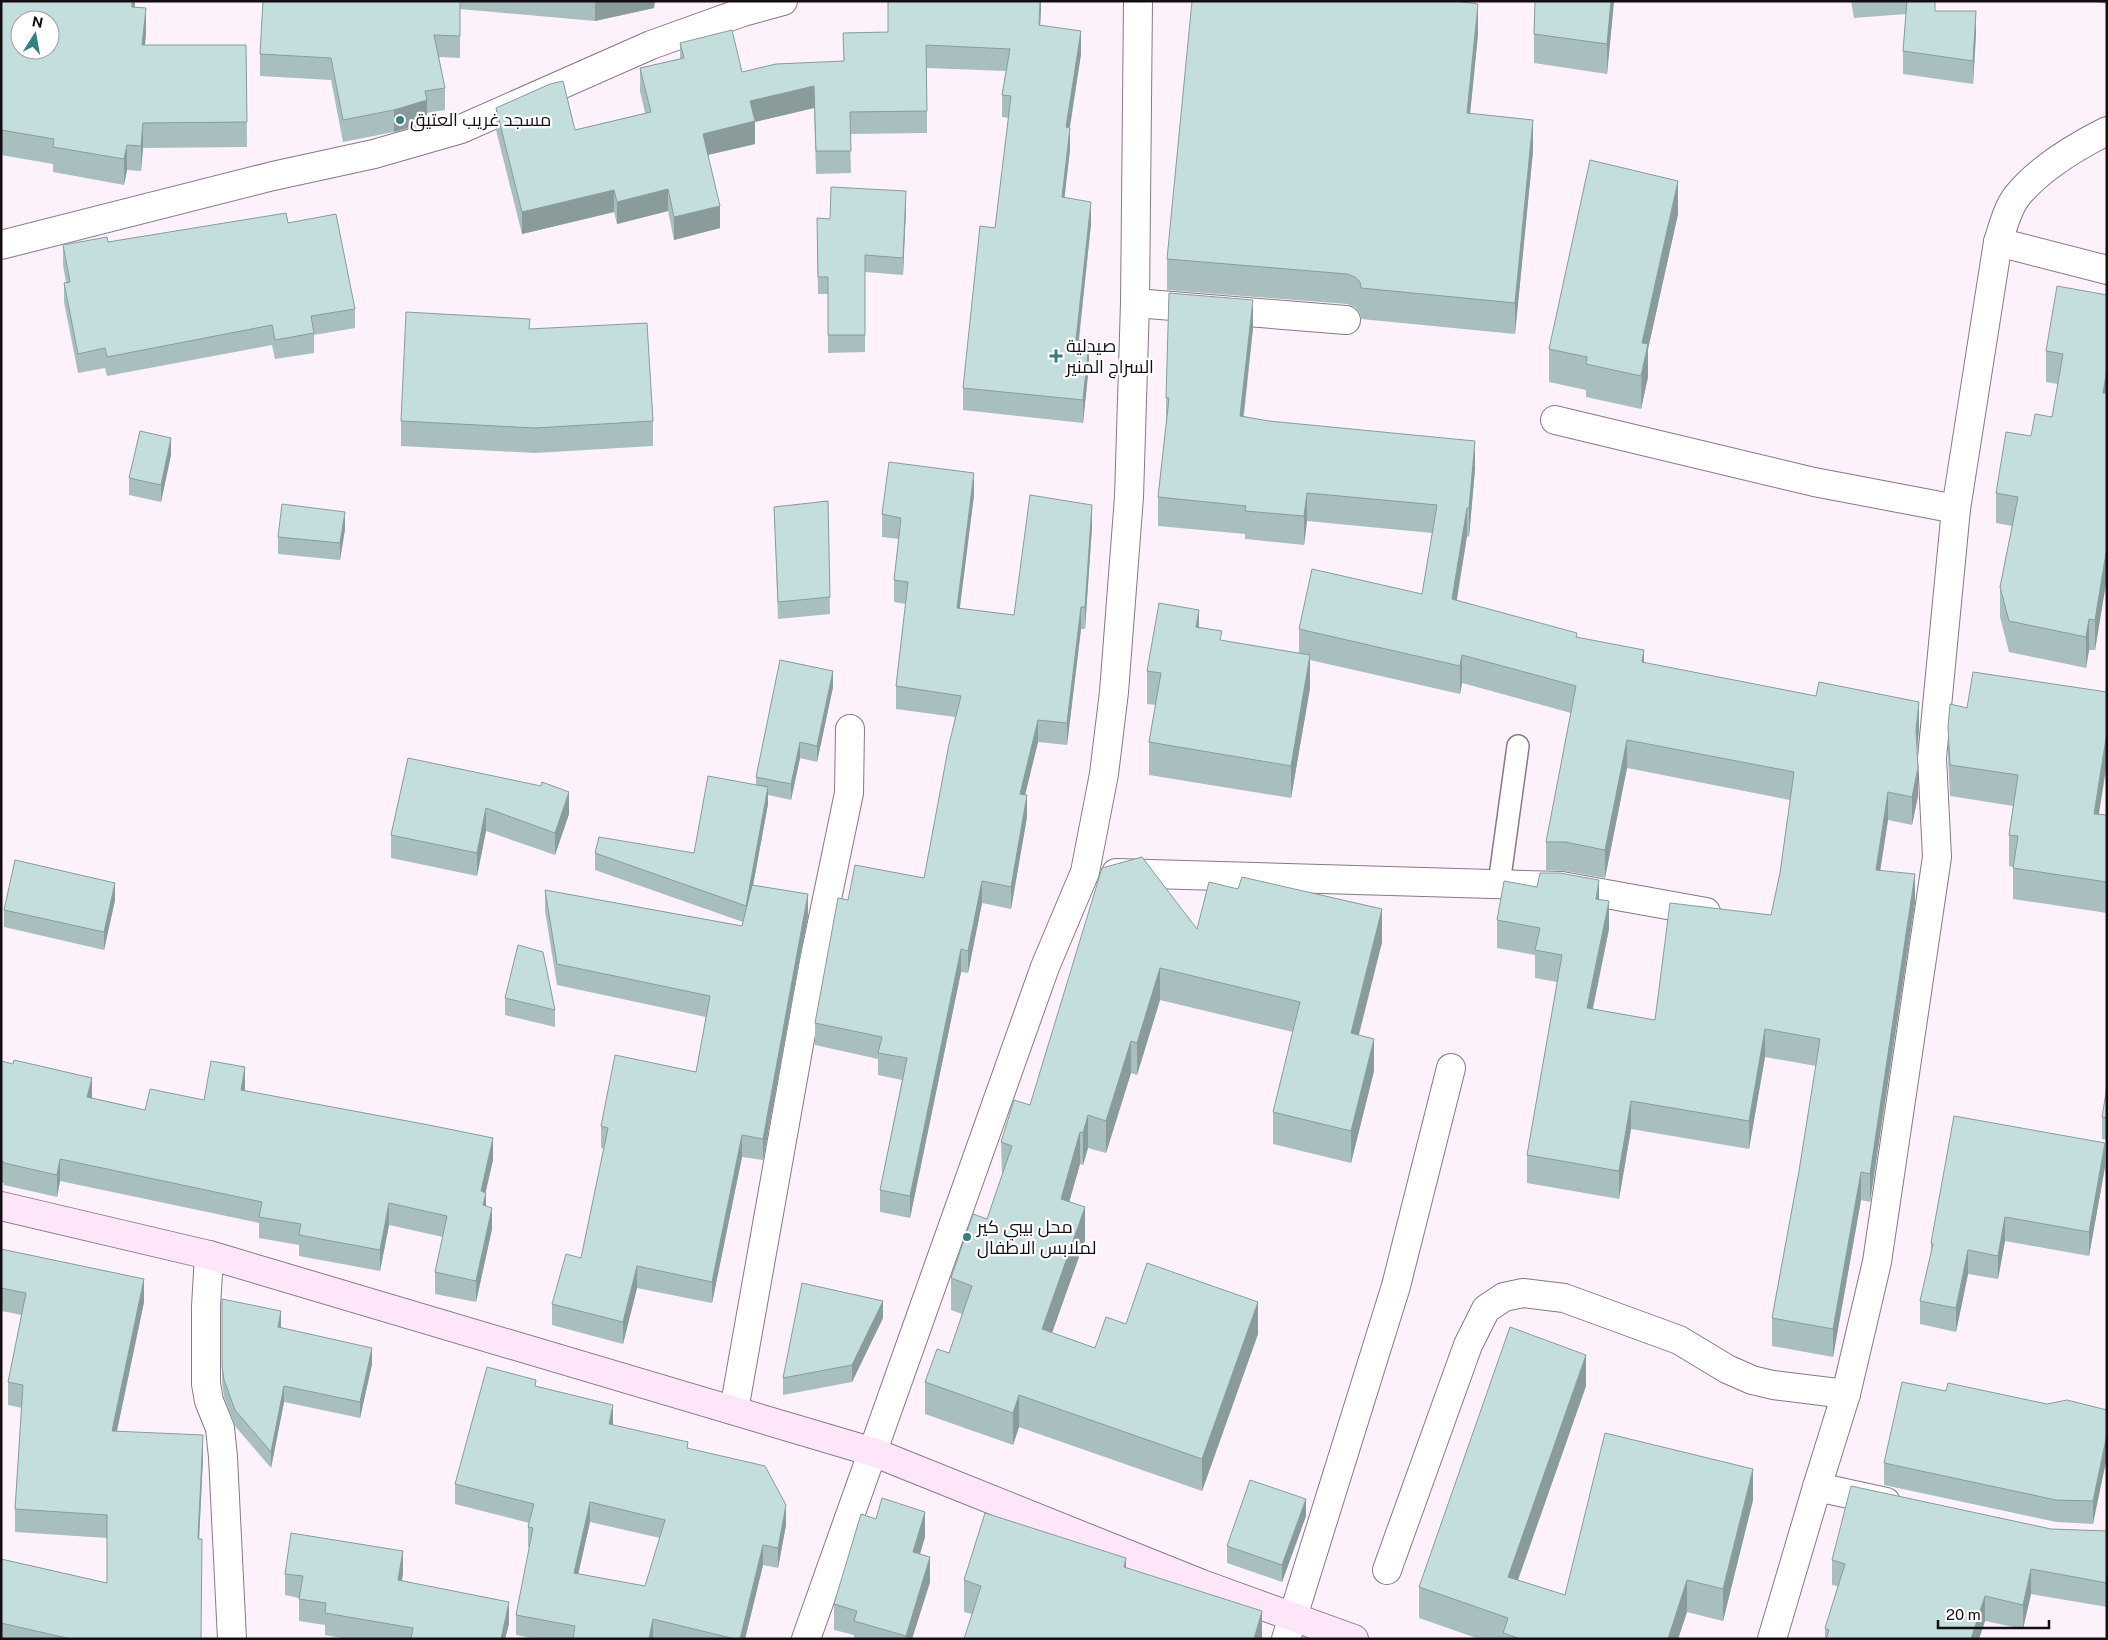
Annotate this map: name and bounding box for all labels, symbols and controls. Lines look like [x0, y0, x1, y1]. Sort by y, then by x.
north arrow [10, 10, 60, 60]
text: N [31, 13, 44, 31]
place label: مسجد غريب العتيق [410, 109, 551, 132]
marker: مسجد غريب العتيق [394, 114, 406, 126]
place label: صيدلية السراج المنير [1065, 335, 1154, 379]
marker: صيدلية السراج المنير [1050, 350, 1062, 362]
place label: محل بيبي كير لملابس الاطفال [976, 1216, 1096, 1259]
marker: محل بيبي كير لملابس الاطفال [961, 1231, 973, 1243]
scale bar [1938, 1598, 2049, 1630]
text: 20 m [1946, 1606, 1981, 1623]

